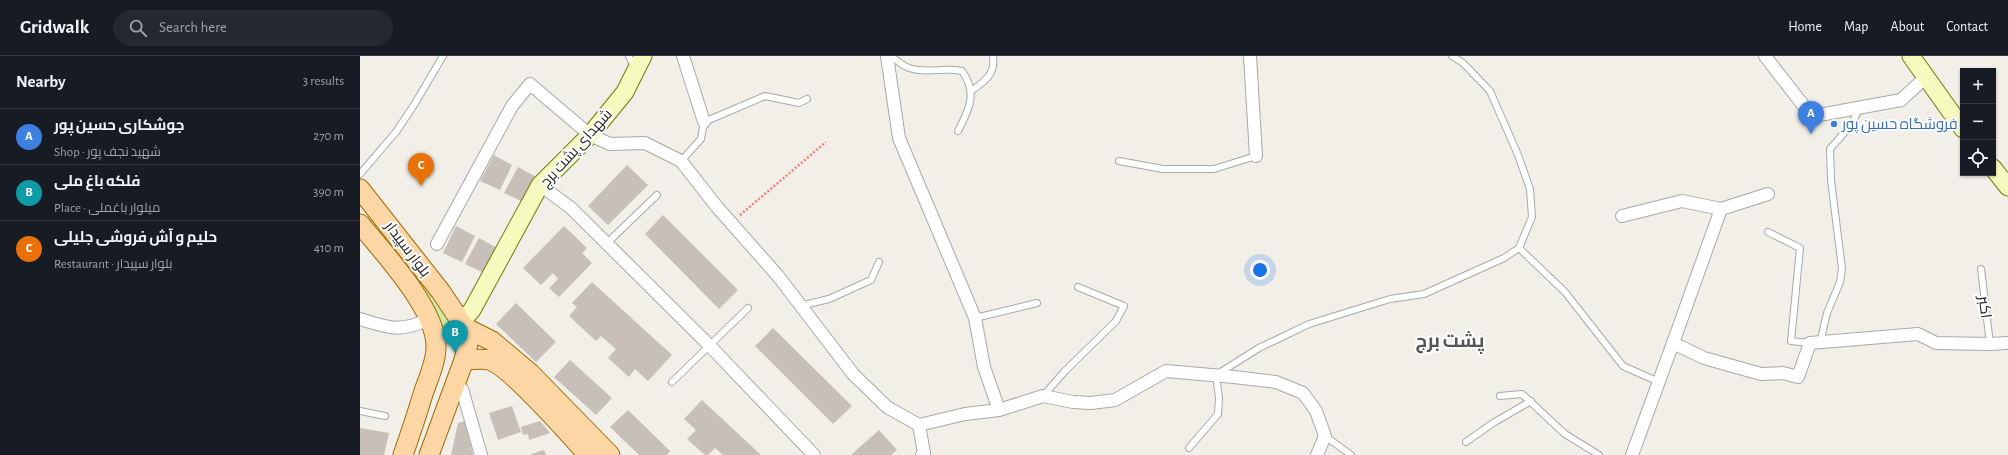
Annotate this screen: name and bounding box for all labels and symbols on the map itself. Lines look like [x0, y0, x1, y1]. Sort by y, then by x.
pin: A [1798, 101, 1824, 134]
street label: شهدای پشت برج [537, 106, 617, 192]
place label: فروشگاه حسین پور [1841, 116, 1958, 134]
marker: فروشگاه حسین پور [1829, 119, 1839, 129]
pin: C [408, 153, 434, 186]
street label: بلوار سپیدار [380, 218, 433, 281]
your location [1250, 260, 1270, 280]
street label: اکبر [1975, 294, 1993, 319]
pin: B [442, 320, 468, 353]
district label: پشت برج [1416, 331, 1485, 354]

